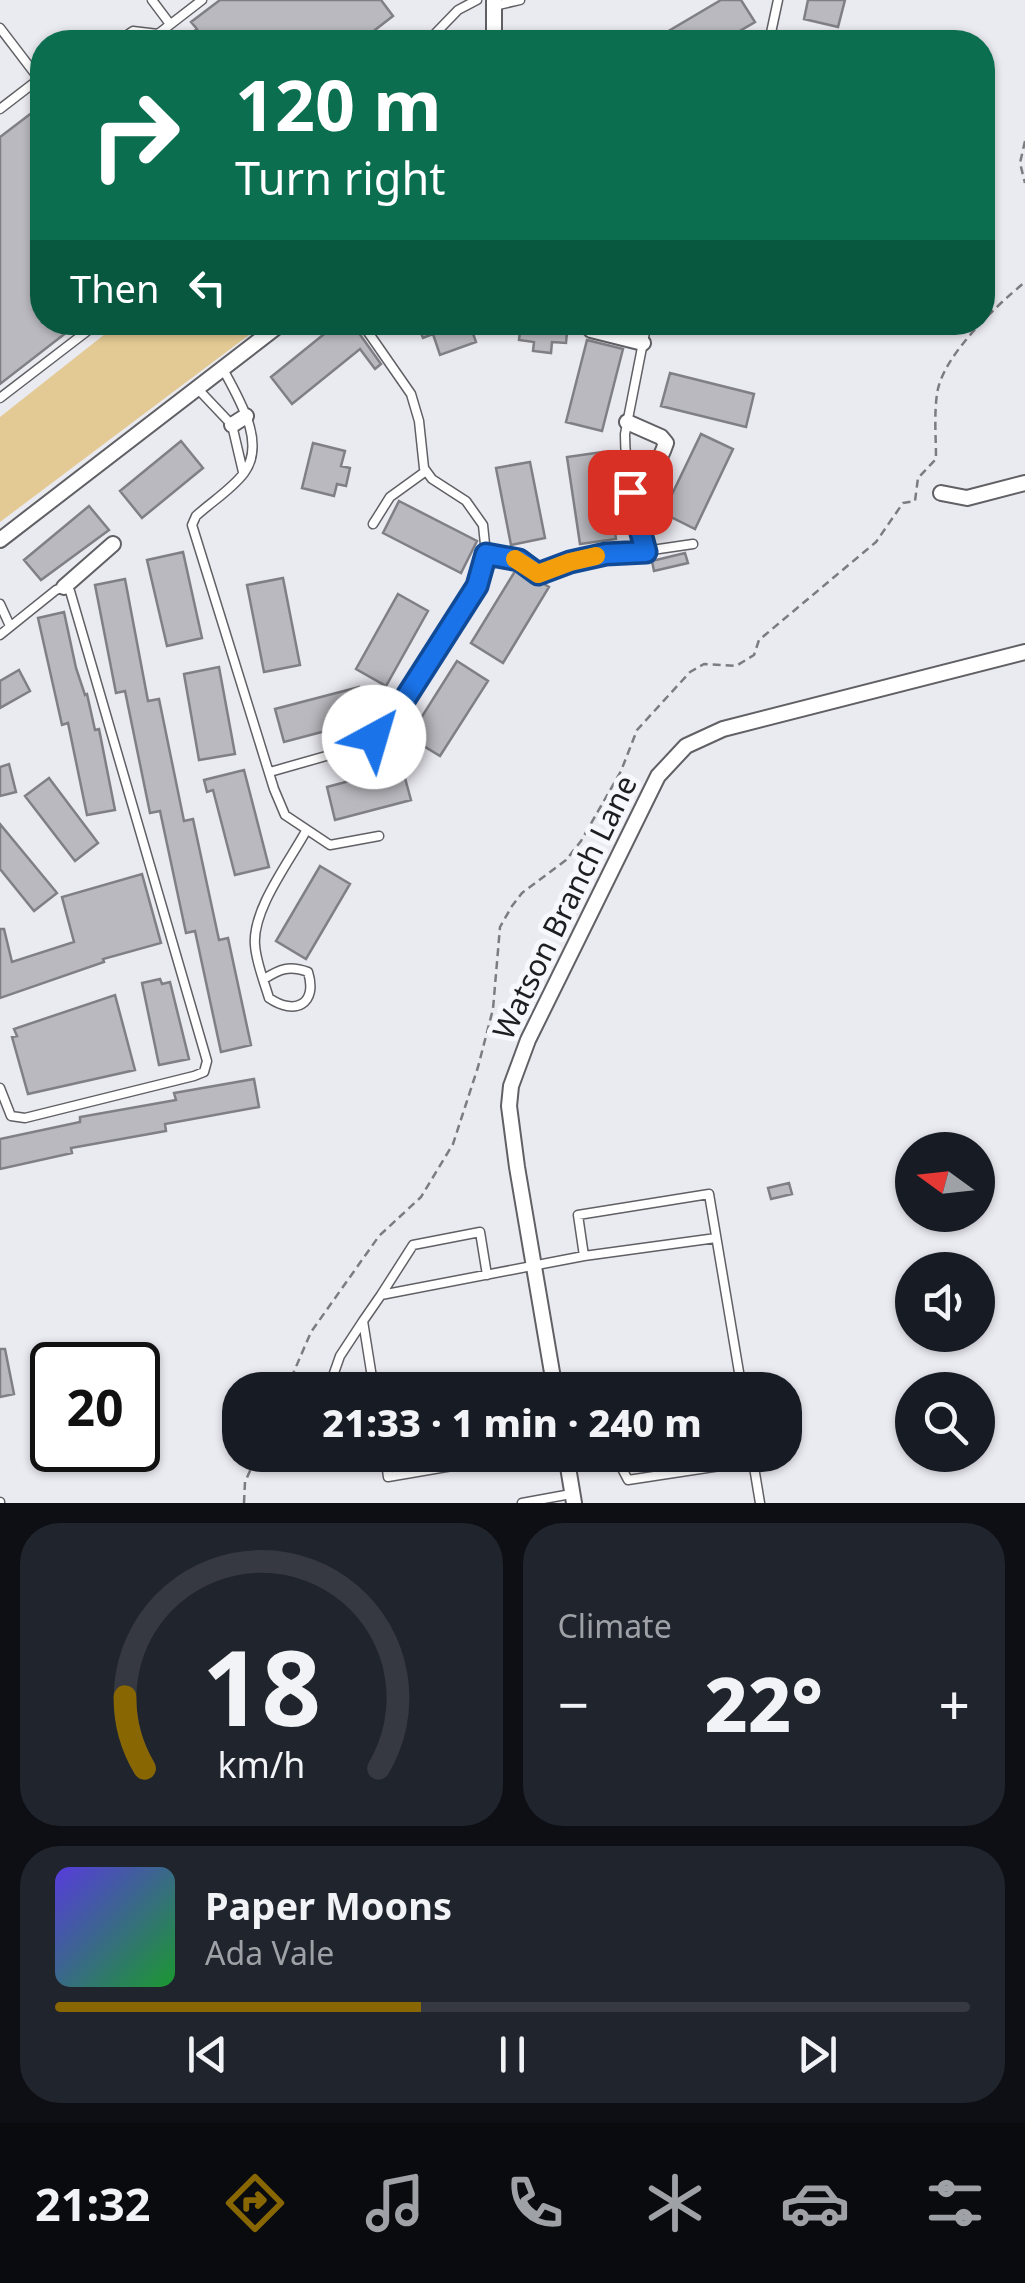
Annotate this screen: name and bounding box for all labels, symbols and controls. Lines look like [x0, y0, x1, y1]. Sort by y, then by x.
text: 120 m [235, 56, 442, 152]
icon: right [70, 70, 200, 200]
text: Turn right [235, 147, 446, 208]
icon: left [180, 260, 235, 315]
text: Then [70, 262, 160, 314]
pin [588, 450, 673, 535]
icon: arrive [603, 465, 658, 520]
position arrow [322, 685, 426, 789]
street label: Watson Branch Lane [482, 768, 646, 1046]
north arrow [895, 1132, 995, 1232]
map controls [895, 1132, 995, 1472]
button: sound [895, 1252, 995, 1352]
speed limit sign: 20 [30, 1342, 160, 1472]
button: search [895, 1372, 995, 1472]
text: 21:33 · 1 min · 240 m [322, 1396, 702, 1448]
text: Climate [558, 1604, 672, 1647]
text: 18 [202, 1615, 321, 1756]
text: 22° [705, 1652, 823, 1754]
text: − [558, 1666, 589, 1741]
text: + [939, 1666, 970, 1741]
text: km/h [217, 1740, 305, 1788]
text: Paper Moons [205, 1879, 452, 1931]
text: Ada Vale [205, 1931, 334, 1974]
icon: previous [180, 2027, 235, 2082]
icon: pause [485, 2027, 540, 2082]
icon: next [790, 2027, 845, 2082]
icon: directions [220, 2168, 290, 2238]
icon: music [360, 2168, 430, 2238]
icon: phone [500, 2168, 570, 2238]
icon: climate [640, 2168, 710, 2238]
icon: car [780, 2168, 850, 2238]
icon: filters [920, 2168, 990, 2238]
text: 21:32 [35, 2173, 151, 2234]

